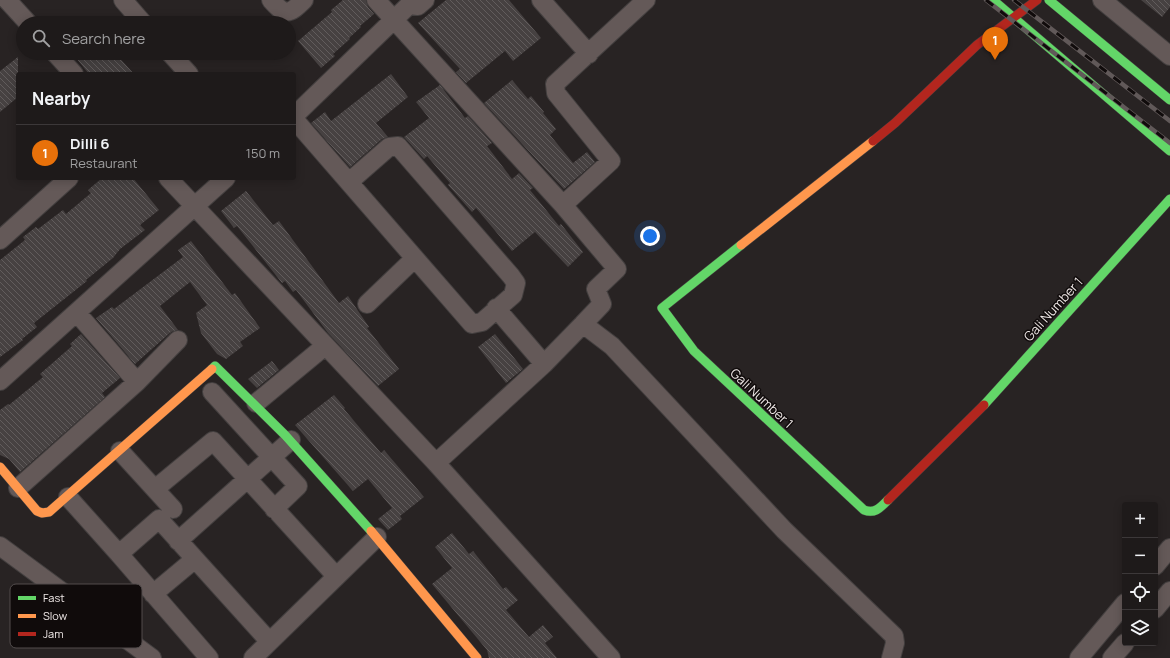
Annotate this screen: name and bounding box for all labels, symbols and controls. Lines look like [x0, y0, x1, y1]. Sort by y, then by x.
search box [16, 16, 296, 60]
icon: search [30, 27, 52, 49]
pin: 1 [982, 27, 1008, 60]
text: Search here [62, 28, 145, 49]
text: Nearby [32, 87, 90, 110]
text: Dilli 6 [70, 133, 110, 154]
text: 1 [42, 144, 48, 162]
text: 150 m [246, 144, 280, 162]
text: Restaurant [70, 154, 137, 172]
your location [640, 226, 660, 246]
street label: Gali Number 1 [1019, 273, 1087, 345]
street label: Gali Number 1 [726, 364, 798, 432]
map controls [1122, 502, 1158, 646]
button: + [1122, 502, 1158, 538]
button: − [1122, 538, 1158, 574]
button: locate [1122, 574, 1158, 610]
legend [10, 584, 142, 648]
text: Fast [43, 590, 65, 605]
text: Slow [43, 608, 68, 623]
button: layers [1122, 610, 1158, 646]
text: Jam [43, 626, 64, 641]

